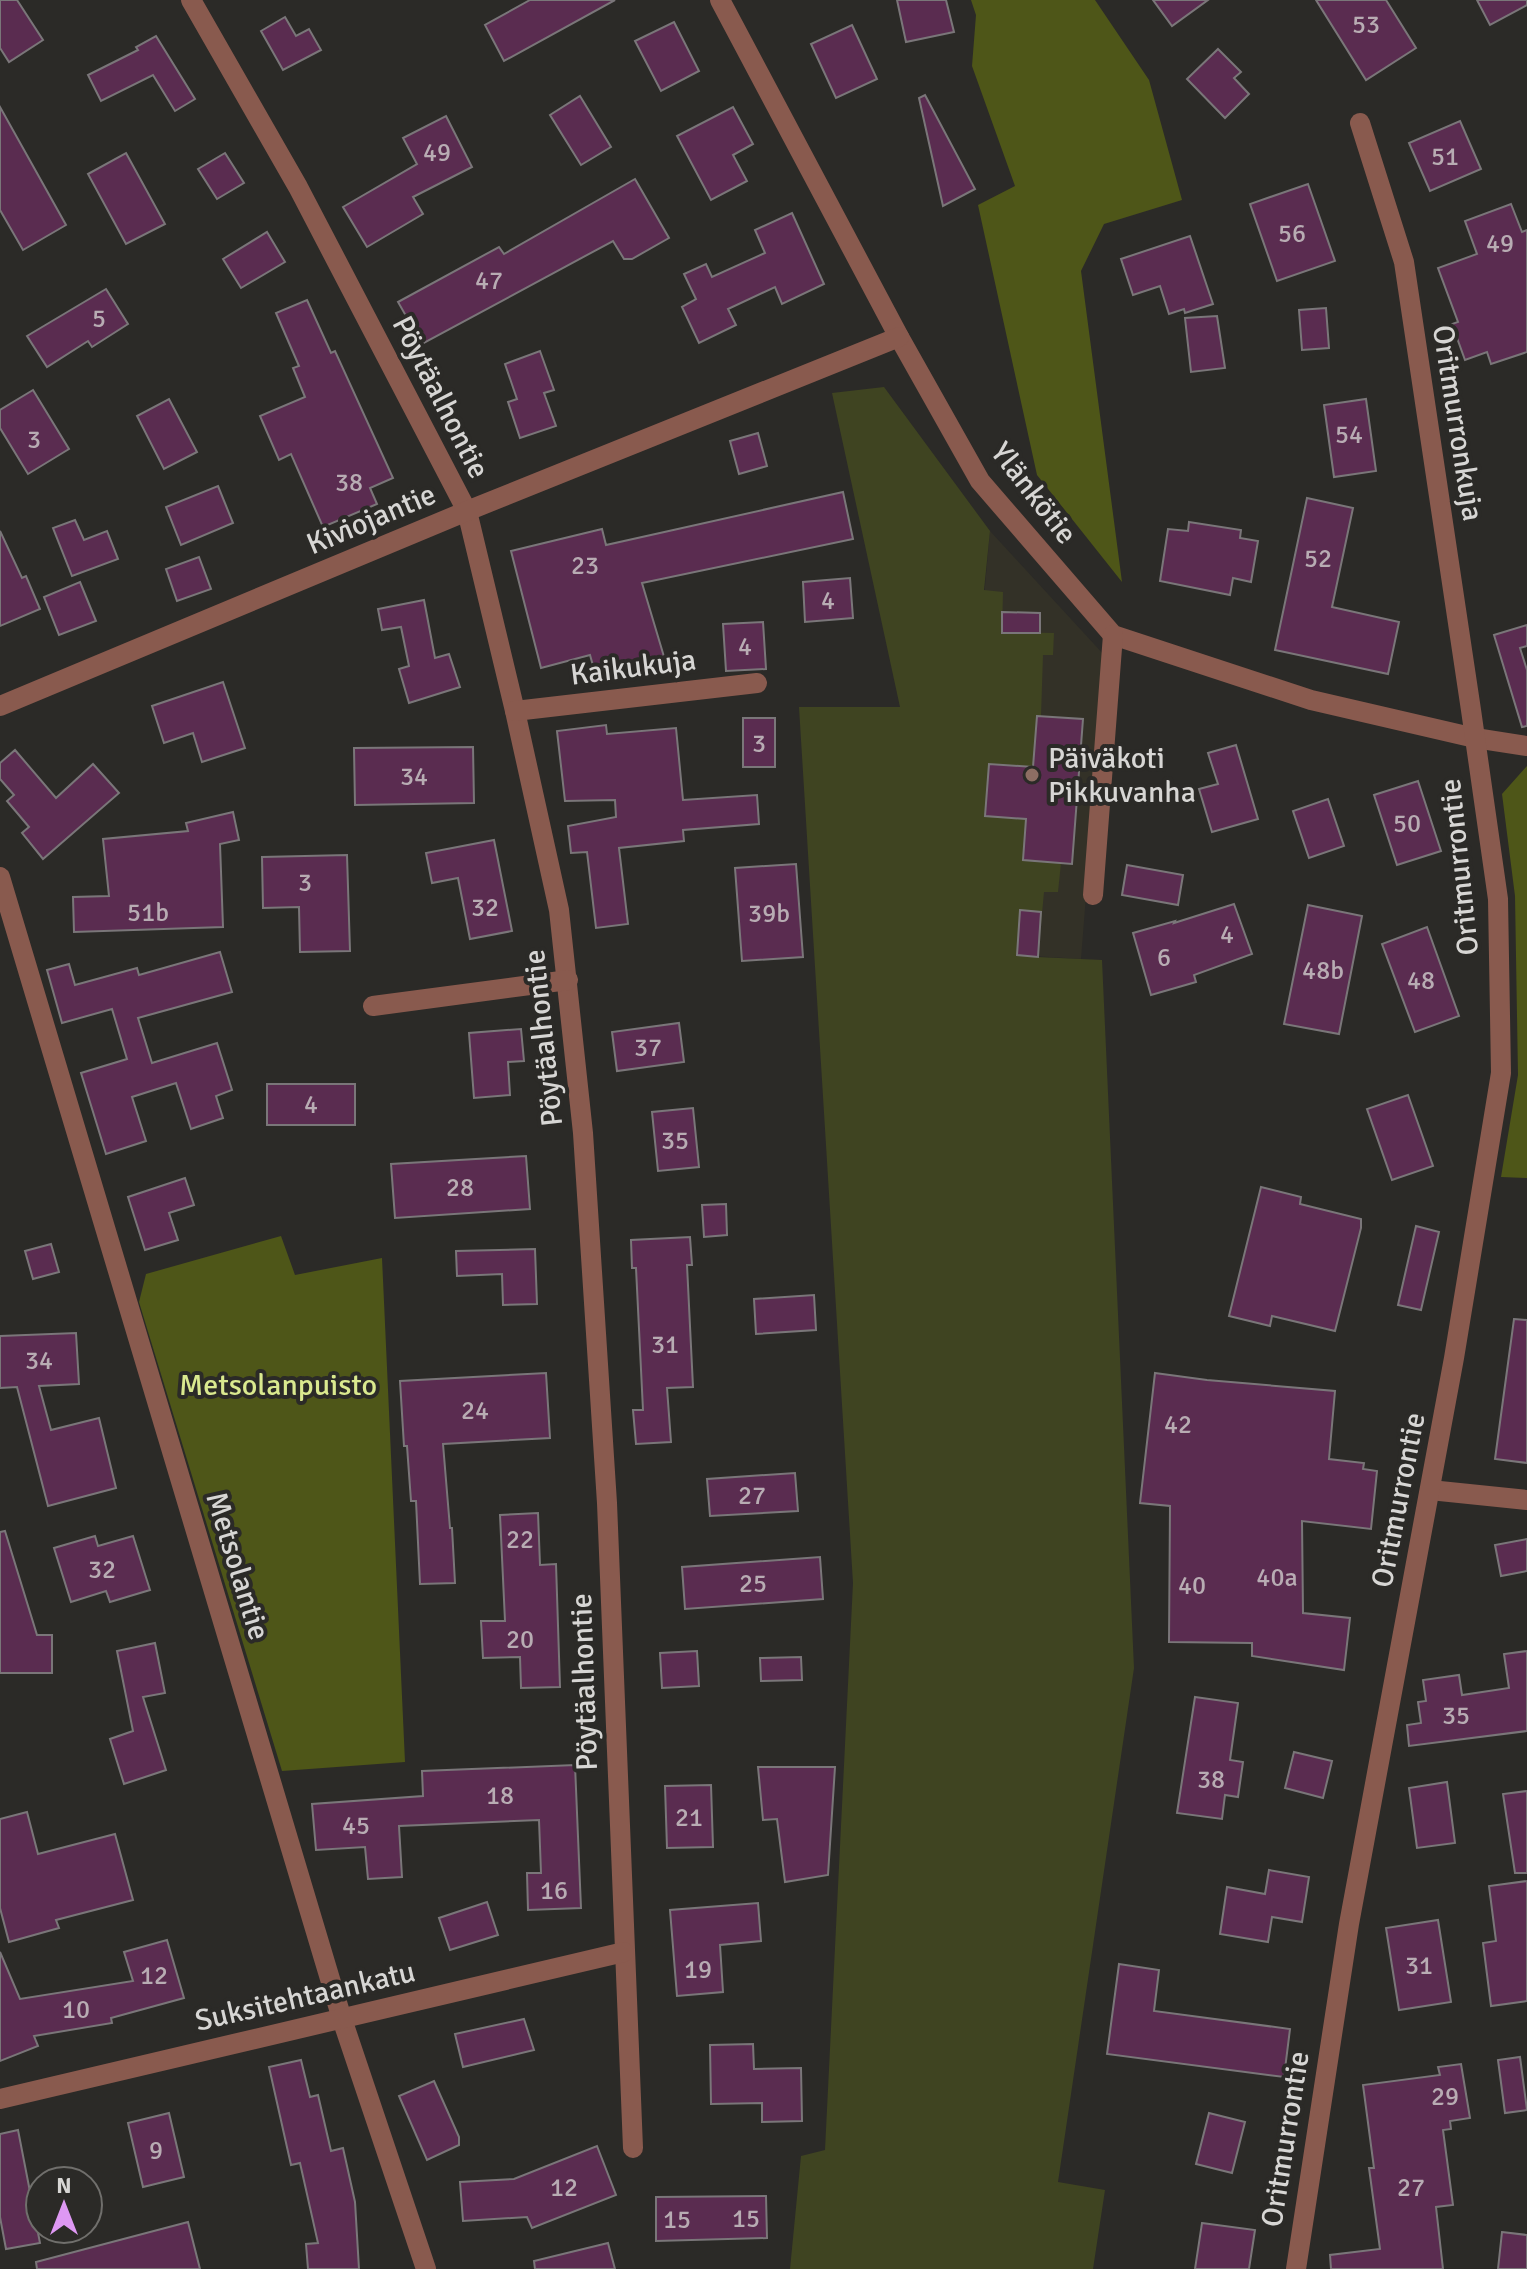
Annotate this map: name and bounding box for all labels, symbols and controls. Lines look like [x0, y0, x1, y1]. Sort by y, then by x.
house number: 53 [1352, 9, 1380, 41]
house number: 49 [423, 137, 451, 169]
house number: 51 [1431, 141, 1459, 173]
house number: 56 [1278, 218, 1306, 250]
house number: 49 [1486, 228, 1514, 260]
house number: 47 [475, 265, 503, 297]
house number: 5 [92, 303, 106, 335]
street label: Pöytäalhontie [384, 310, 497, 485]
street label: Oritmurronkuja [1424, 322, 1491, 524]
house number: 54 [1335, 419, 1363, 451]
house number: 3 [27, 424, 41, 456]
street label: Ylänkötie [982, 435, 1085, 552]
house number: 38 [335, 467, 363, 499]
street label: Kiviojantie [301, 476, 441, 563]
house number: 52 [1304, 543, 1332, 575]
house number: 23 [571, 550, 599, 582]
house number: 4 [821, 585, 835, 617]
house number: 4 [738, 631, 752, 663]
street label: Kaikukuja [568, 641, 698, 694]
house number: 3 [752, 728, 766, 760]
place label: Päiväkoti Pikkuvanha [1048, 740, 1196, 811]
house number: 34 [400, 761, 428, 793]
marker: Päiväkoti Pikkuvanha [1023, 766, 1041, 784]
street label: Oritmurrontie [1432, 777, 1487, 957]
house number: 50 [1393, 808, 1421, 840]
house number: 3 [298, 867, 312, 899]
house number: 32 [471, 892, 499, 924]
house number: 51b [127, 897, 169, 929]
house number: 39b [748, 898, 790, 930]
house number: 4 [1220, 919, 1234, 951]
house number: 6 [1157, 942, 1171, 974]
street label: Pöytäalhontie [516, 948, 571, 1128]
house number: 48b [1302, 955, 1344, 987]
house number: 48 [1407, 965, 1435, 997]
house number: 37 [634, 1032, 662, 1064]
house number: 4 [304, 1089, 318, 1121]
house number: 35 [661, 1125, 689, 1157]
house number: 28 [446, 1172, 474, 1204]
house number: 31 [651, 1329, 679, 1361]
house number: 34 [25, 1345, 53, 1377]
park label: Metsolanpuisto [179, 1367, 377, 1404]
house number: 24 [461, 1395, 489, 1427]
house number: 42 [1164, 1409, 1192, 1441]
street label: Oritmurrontie [1363, 1409, 1434, 1591]
house number: 27 [738, 1480, 766, 1512]
street label: Metsolantie [197, 1488, 278, 1645]
house number: 22 [506, 1524, 534, 1556]
house number: 32 [88, 1554, 116, 1586]
house number: 40a [1256, 1562, 1298, 1594]
house number: 25 [739, 1568, 767, 1600]
house number: 40 [1178, 1570, 1206, 1602]
street label: Pöytäalhontie [563, 1593, 606, 1771]
house number: 20 [506, 1624, 534, 1656]
house number: 35 [1442, 1700, 1470, 1732]
house number: 38 [1197, 1764, 1225, 1796]
house number: 18 [486, 1780, 514, 1812]
house number: 21 [675, 1802, 703, 1834]
house number: 45 [342, 1810, 370, 1842]
house number: 16 [540, 1875, 568, 1907]
house number: 31 [1405, 1950, 1433, 1982]
street label: Suksitehtaankatu [191, 1953, 419, 2040]
house number: 19 [684, 1954, 712, 1986]
house number: 12 [140, 1960, 168, 1992]
house number: 10 [62, 1994, 90, 2026]
street label: Oritmurrontie [1253, 2049, 1318, 2230]
house number: 29 [1431, 2081, 1459, 2113]
house number: 9 [149, 2135, 163, 2167]
north arrow [24, 2165, 104, 2245]
text: N [56, 2172, 72, 2199]
house number: 12 [550, 2172, 578, 2204]
house number: 27 [1397, 2172, 1425, 2204]
house number: 15 [732, 2203, 760, 2235]
house number: 15 [663, 2204, 691, 2236]

